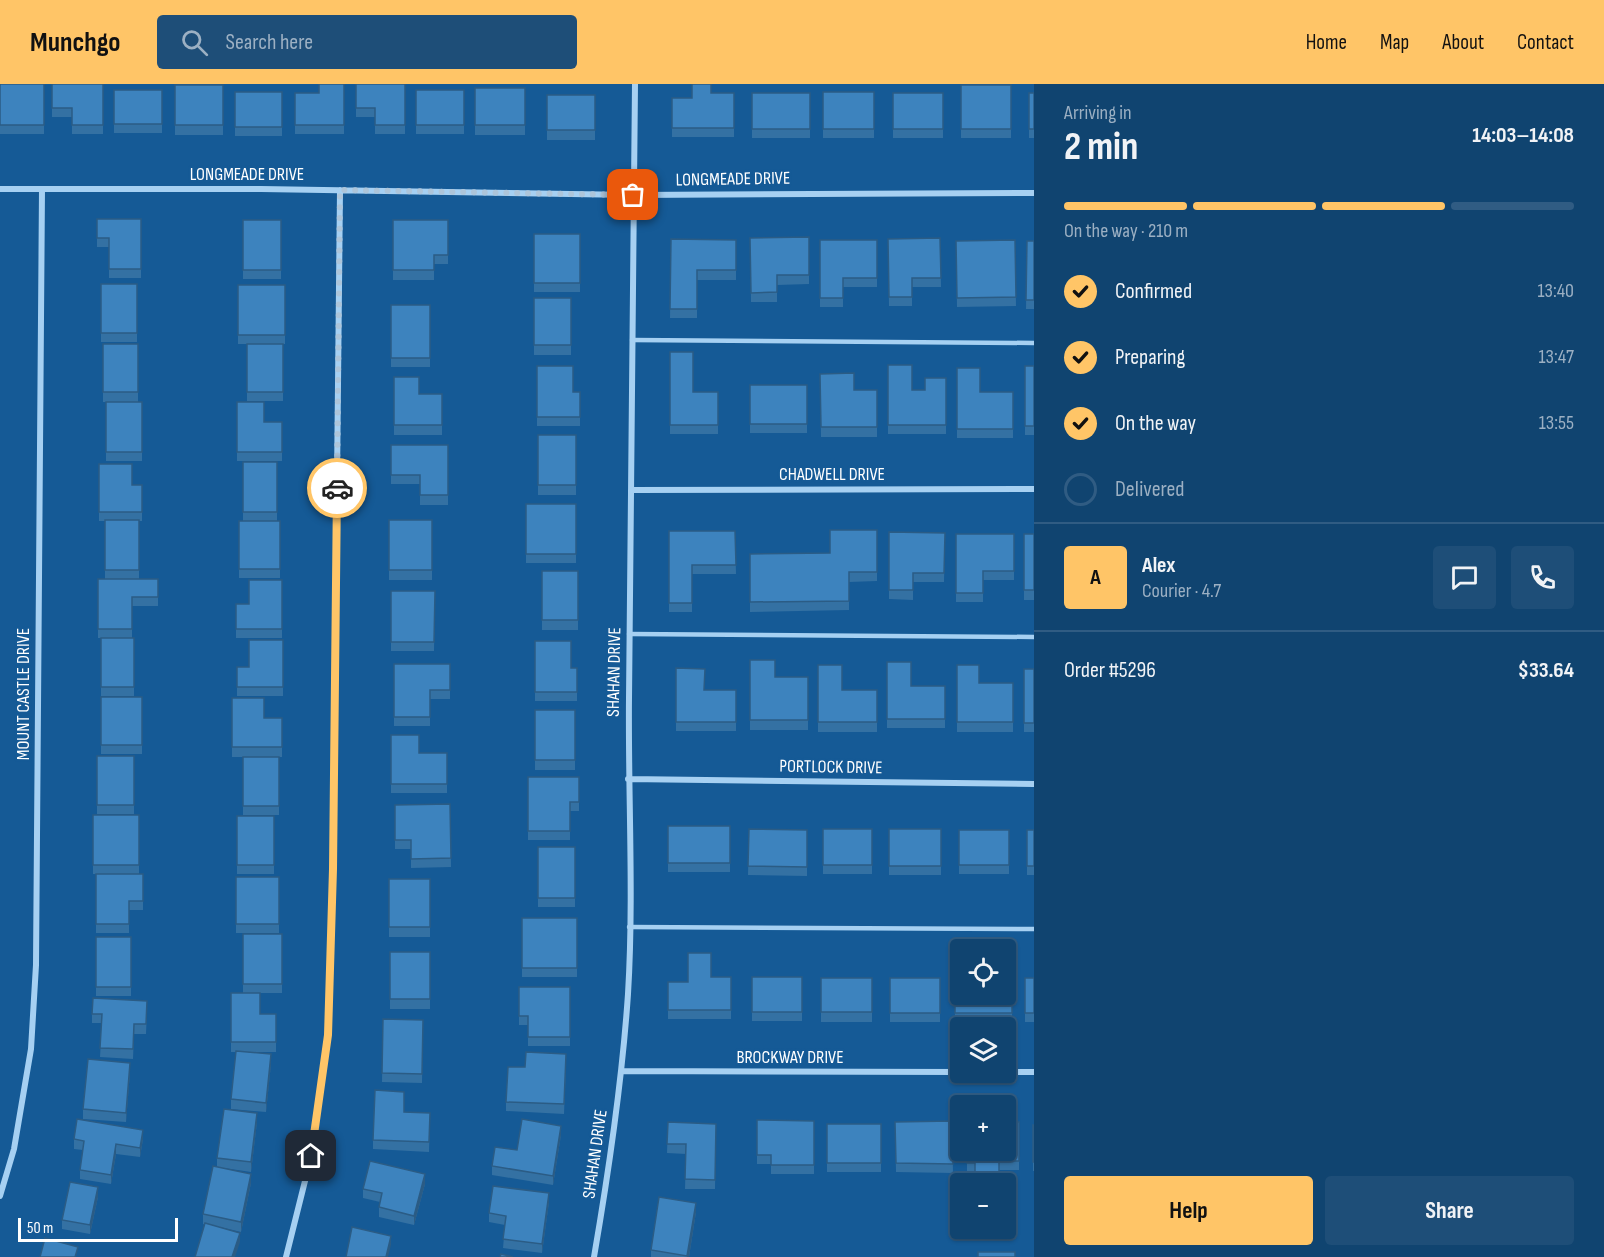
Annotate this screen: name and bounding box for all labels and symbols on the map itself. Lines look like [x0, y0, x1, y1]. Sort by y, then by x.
street label: LONGMEADE DRIVE [190, 164, 304, 185]
street label: LONGMEADE DRIVE [676, 168, 790, 190]
pin [607, 169, 658, 220]
courier [307, 458, 367, 518]
street label: CHADWELL DRIVE [779, 464, 885, 485]
street label: SHAHAN DRIVE [603, 627, 625, 717]
street label: MOUNT CASTLE DRIVE [13, 628, 34, 760]
street label: PORTLOCK DRIVE [779, 756, 883, 778]
street label: BROCKWAY DRIVE [736, 1047, 844, 1068]
street label: SHAHAN DRIVE [578, 1108, 612, 1200]
pin [285, 1130, 336, 1181]
scale bar [18, 1215, 178, 1242]

